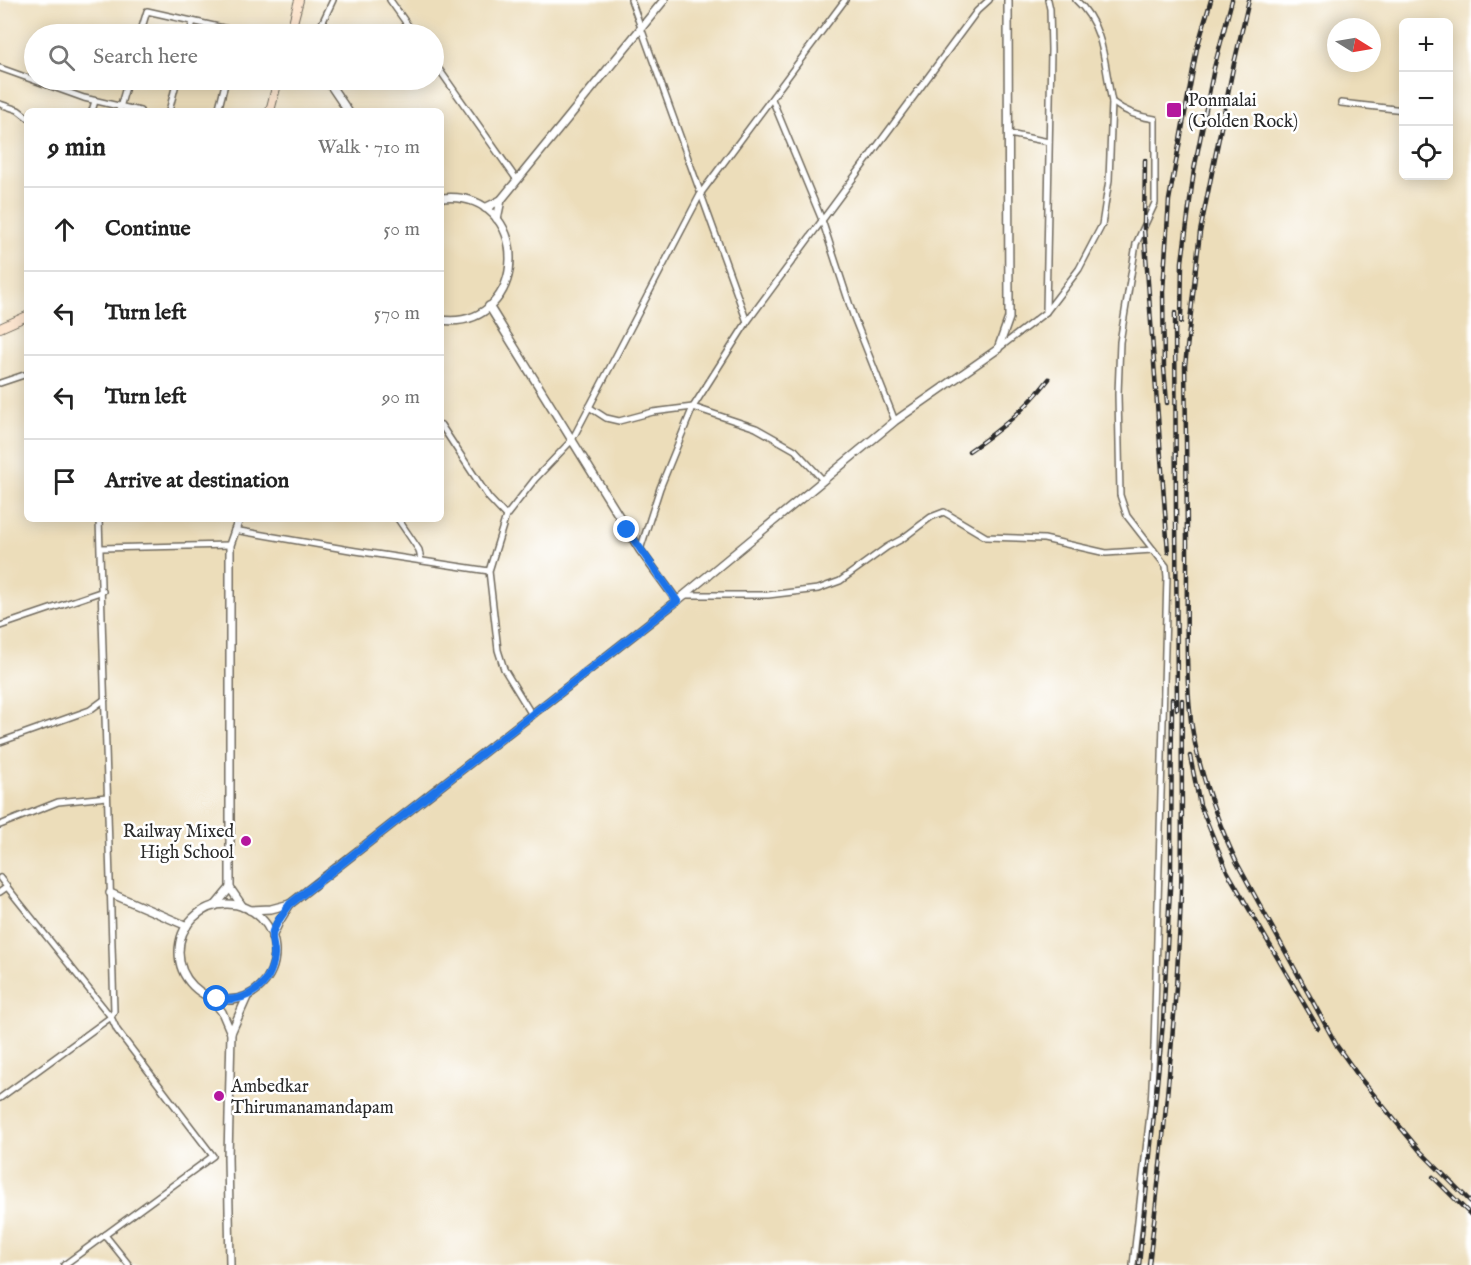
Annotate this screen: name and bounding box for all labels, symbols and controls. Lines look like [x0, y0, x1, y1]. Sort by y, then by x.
north arrow [1327, 18, 1381, 72]
map controls [1399, 18, 1453, 180]
button: + [1399, 18, 1453, 72]
search box [24, 24, 444, 90]
icon: search [45, 41, 78, 74]
text: Search here [93, 43, 198, 71]
button: − [1399, 72, 1453, 126]
place label: Ponmalai (Golden Rock) [1188, 90, 1298, 134]
marker: Ponmalai (Golden Rock) [1165, 101, 1183, 119]
button: locate [1399, 126, 1453, 180]
text: 9 min [48, 131, 106, 164]
text: Walk · 710 m [318, 135, 420, 160]
icon: ahead [48, 213, 81, 246]
text: Continue [105, 215, 191, 243]
text: 50 m [383, 217, 420, 242]
icon: left [48, 297, 81, 330]
text: Turn left [105, 299, 187, 327]
text: 570 m [374, 301, 420, 326]
icon: left [48, 381, 81, 414]
text: Turn left [105, 383, 187, 411]
text: 90 m [382, 385, 420, 410]
icon: arrive [48, 465, 81, 498]
text: Arrive at destination [105, 467, 289, 495]
route end [613, 516, 639, 542]
place label: Railway Mixed High School [123, 821, 234, 865]
marker: Railway Mixed High School [239, 834, 253, 848]
route start [203, 985, 229, 1011]
place label: Ambedkar Thirumanamandapam [230, 1076, 394, 1120]
marker: Ambedkar Thirumanamandapam [212, 1089, 226, 1103]

